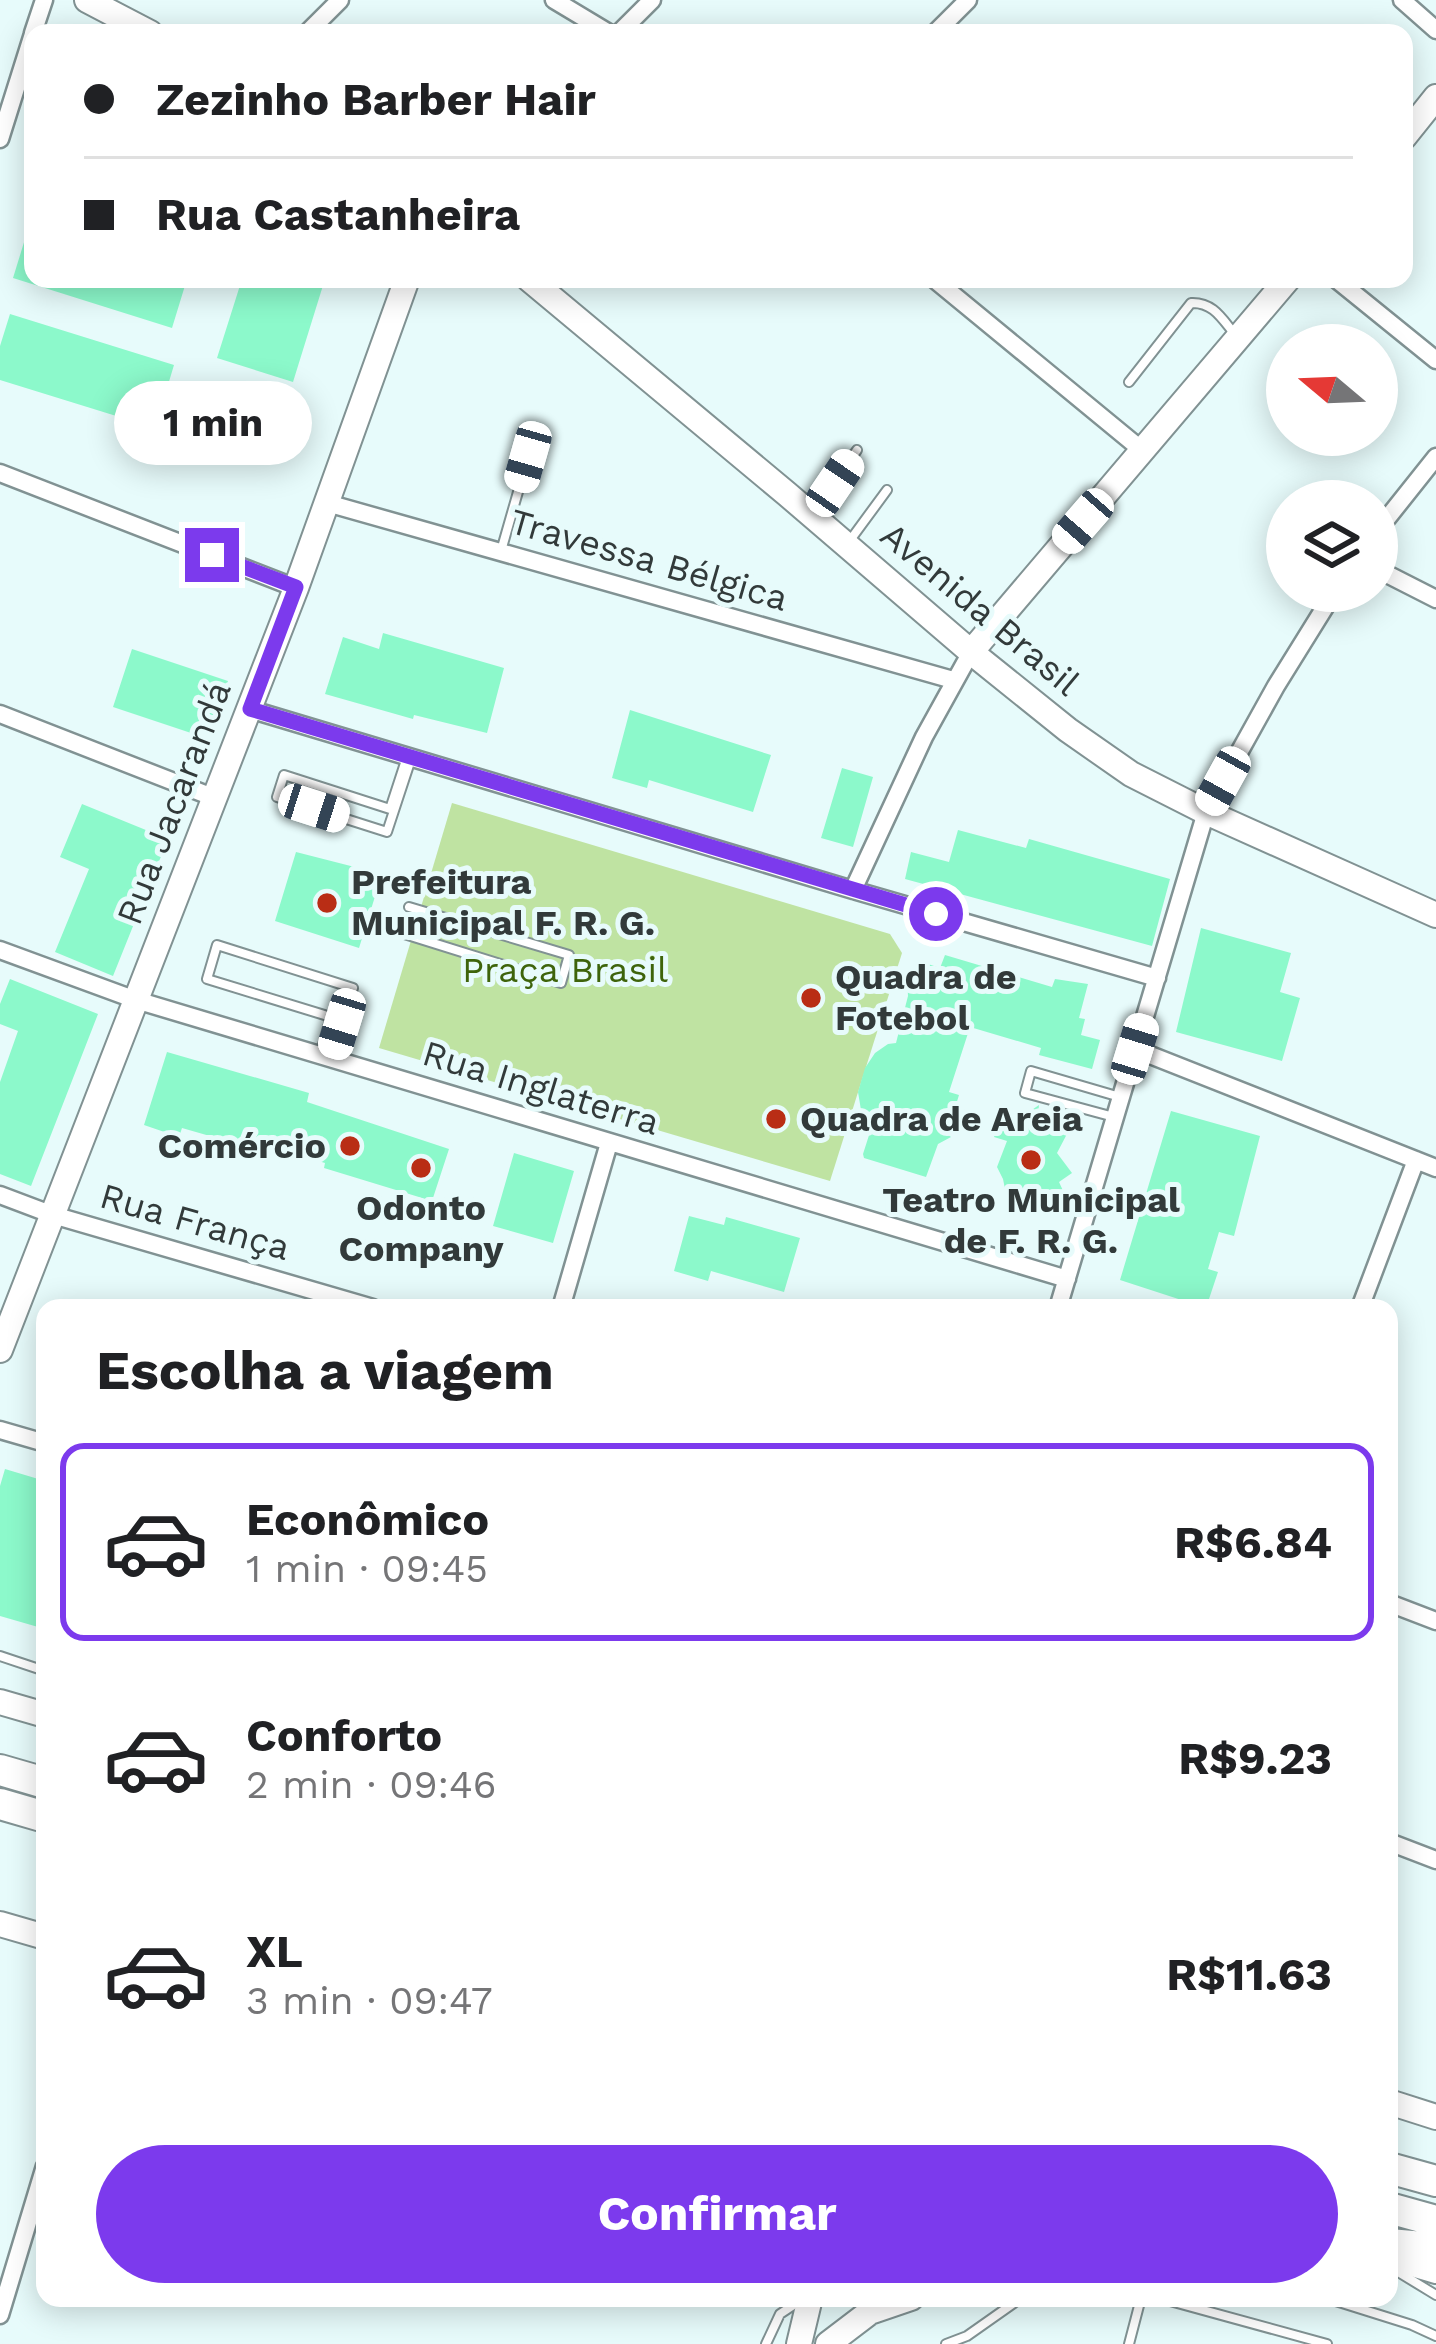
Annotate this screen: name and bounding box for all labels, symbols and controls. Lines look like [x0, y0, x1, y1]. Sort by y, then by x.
text: Zezinho Barber Hair [156, 73, 596, 126]
text: Rua Castanheira [156, 188, 520, 241]
north arrow [1266, 324, 1398, 456]
map controls [1266, 324, 1398, 612]
callout: 1 min [113, 381, 311, 465]
text: 1 min [163, 400, 263, 445]
car [501, 417, 555, 497]
car [800, 443, 870, 523]
button: layers [1266, 480, 1398, 612]
car [1046, 482, 1120, 560]
street label: Travessa Bélgica [505, 500, 793, 620]
street label: Avenida Brasil [872, 514, 1088, 704]
route end [185, 528, 239, 582]
street label: Rua Jacarandá [108, 675, 240, 931]
car [1190, 741, 1256, 821]
car [274, 780, 354, 836]
place label: Prefeitura Municipal F. R. G. [351, 861, 655, 944]
route start [909, 887, 963, 941]
marker: Prefeitura Municipal F. R. G. [314, 890, 340, 916]
park label: Praça Brasil [462, 949, 668, 991]
place label: Quadra de Fotebol [835, 956, 1017, 1039]
car [314, 984, 370, 1064]
marker: Quadra de Fotebol [798, 985, 824, 1011]
car [1107, 1009, 1163, 1089]
street label: Rua Inglaterra [418, 1032, 664, 1144]
place label: Quadra de Areia [800, 1098, 1083, 1140]
marker: Quadra de Areia [763, 1106, 789, 1132]
place label: Comércio [157, 1125, 326, 1167]
marker: Comércio [337, 1133, 363, 1159]
marker: Teatro Municipal de F. R. G. [1018, 1147, 1044, 1173]
marker: Odonto Company [408, 1155, 434, 1181]
street label: Rua França [95, 1175, 295, 1269]
place label: Teatro Municipal de F. R. G. [882, 1179, 1180, 1262]
place label: Odonto Company [338, 1187, 504, 1270]
text: Escolha a viagem [96, 1339, 554, 1402]
icon: car [102, 1488, 210, 1596]
text: Econômico [246, 1493, 489, 1546]
text: R$6.84 [1174, 1516, 1332, 1569]
text: 1 min · 09:45 [246, 1546, 488, 1591]
icon: car [102, 1704, 210, 1812]
text: Conforto [246, 1709, 442, 1762]
text: R$9.23 [1178, 1732, 1332, 1785]
text: 2 min · 09:46 [246, 1762, 497, 1807]
icon: car [102, 1920, 210, 2028]
text: XL [246, 1925, 303, 1978]
text: R$11.63 [1166, 1948, 1332, 2001]
text: 3 min · 09:47 [246, 1978, 493, 2023]
button: Confirmar [96, 2145, 1338, 2283]

